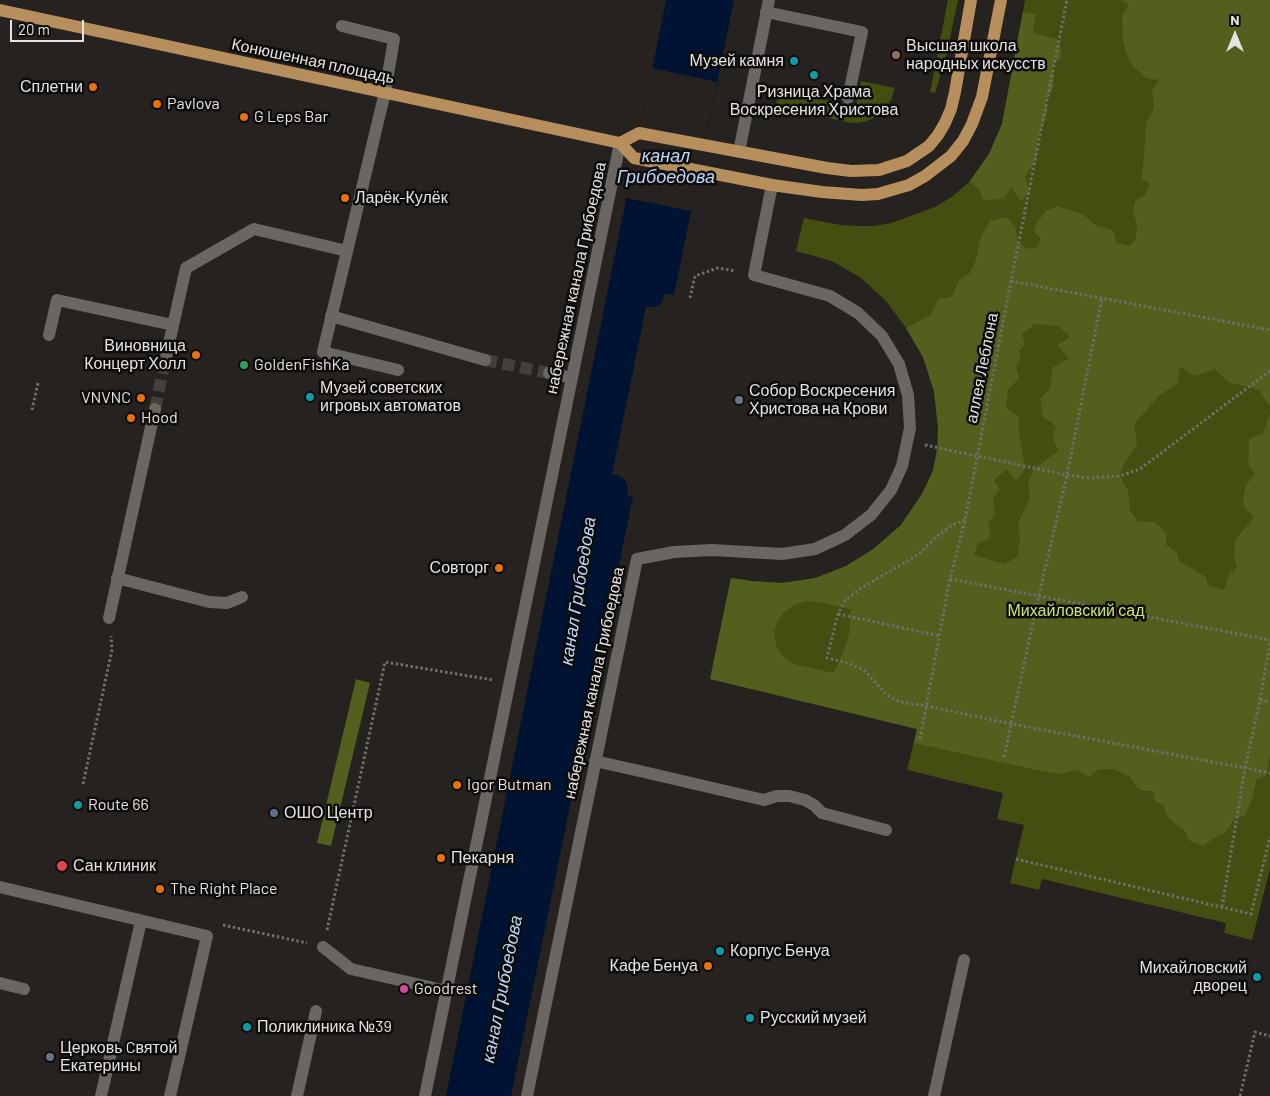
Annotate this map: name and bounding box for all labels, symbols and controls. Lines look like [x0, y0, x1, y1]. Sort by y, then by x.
scale bar [12, 10, 86, 42]
north arrow [1210, 10, 1260, 60]
text: N [1230, 11, 1240, 28]
text: 20 m [18, 20, 50, 38]
street label: Конюшенная площадь [230, 34, 396, 88]
place label: Высшая школа народных искусств [906, 36, 1046, 74]
marker: Высшая школа народных искусств [890, 49, 902, 61]
place label: Музей камня [690, 51, 784, 71]
marker: Музей камня [788, 55, 800, 67]
marker: Ризница Храма Воскресения Христова [808, 69, 820, 81]
place label: Сплетни [20, 77, 83, 97]
marker: Сплетни [87, 81, 99, 93]
place label: Ризница Храма Воскресения Христова [730, 82, 898, 120]
place label: Pavlova [167, 94, 220, 114]
marker: Pavlova [151, 98, 163, 110]
place label: G Leps Bar [254, 107, 328, 127]
marker: G Leps Bar [238, 111, 250, 123]
water label: канал Грибоедова [617, 145, 715, 188]
street label: набережная канала Грибоедова [542, 160, 610, 396]
place label: Ларёк-Кулёк [355, 188, 448, 208]
marker: Ларёк-Кулёк [339, 192, 351, 204]
street label: аллея Леблона [962, 311, 1002, 425]
place label: Виновница Концерт Холл [84, 336, 186, 374]
marker: Виновница Концерт Холл [190, 349, 202, 361]
place label: GoldenFishKa [254, 355, 350, 375]
marker: GoldenFishKa [238, 359, 250, 371]
place label: Музей советских игровых автоматов [320, 378, 461, 416]
place label: Собор Воскресения Христова на Крови [749, 381, 895, 419]
place label: VNVNC [81, 388, 131, 408]
marker: Музей советских игровых автоматов [304, 391, 316, 403]
marker: VNVNC [135, 392, 147, 404]
marker: Собор Воскресения Христова на Крови [733, 394, 745, 406]
place label: Hood [141, 408, 178, 428]
marker: Hood [125, 412, 137, 424]
water label: канал Грибоедова [556, 515, 600, 667]
place label: Совторг [430, 558, 489, 578]
marker: Совторг [493, 562, 505, 574]
street label: набережная канала Грибоедова [560, 565, 628, 801]
park label: Михайловский сад [1008, 601, 1144, 621]
place label: Igor Butman [467, 775, 552, 795]
marker: Igor Butman [451, 779, 463, 791]
place label: Route 66 [88, 795, 149, 815]
marker: Route 66 [72, 799, 84, 811]
place label: ОШО Центр [284, 803, 373, 823]
marker: ОШО Центр [268, 807, 280, 819]
place label: Пекарня [451, 848, 514, 868]
marker: Пекарня [435, 852, 447, 864]
place label: Сан клиник [73, 856, 156, 876]
marker: Сан клиник [55, 859, 69, 873]
place label: The Right Place [170, 879, 278, 899]
marker: The Right Place [154, 883, 166, 895]
water label: канал Грибоедова [477, 913, 527, 1065]
place label: Корпус Бенуа [730, 941, 830, 961]
marker: Корпус Бенуа [714, 945, 726, 957]
place label: Кафе Бенуа [610, 956, 698, 976]
place label: Михайловский дворец [1139, 958, 1247, 996]
marker: Кафе Бенуа [702, 960, 714, 972]
marker: Михайловский дворец [1251, 971, 1263, 983]
place label: Goodrest [414, 979, 478, 999]
marker: Goodrest [398, 983, 410, 995]
place label: Русский музей [760, 1008, 867, 1028]
marker: Русский музей [744, 1012, 756, 1024]
place label: Поликлиника №39 [257, 1017, 392, 1037]
marker: Поликлиника №39 [241, 1021, 253, 1033]
place label: Церковь Cвятой Екатерины [60, 1038, 177, 1076]
marker: Церковь Cвятой Екатерины [44, 1051, 56, 1063]

